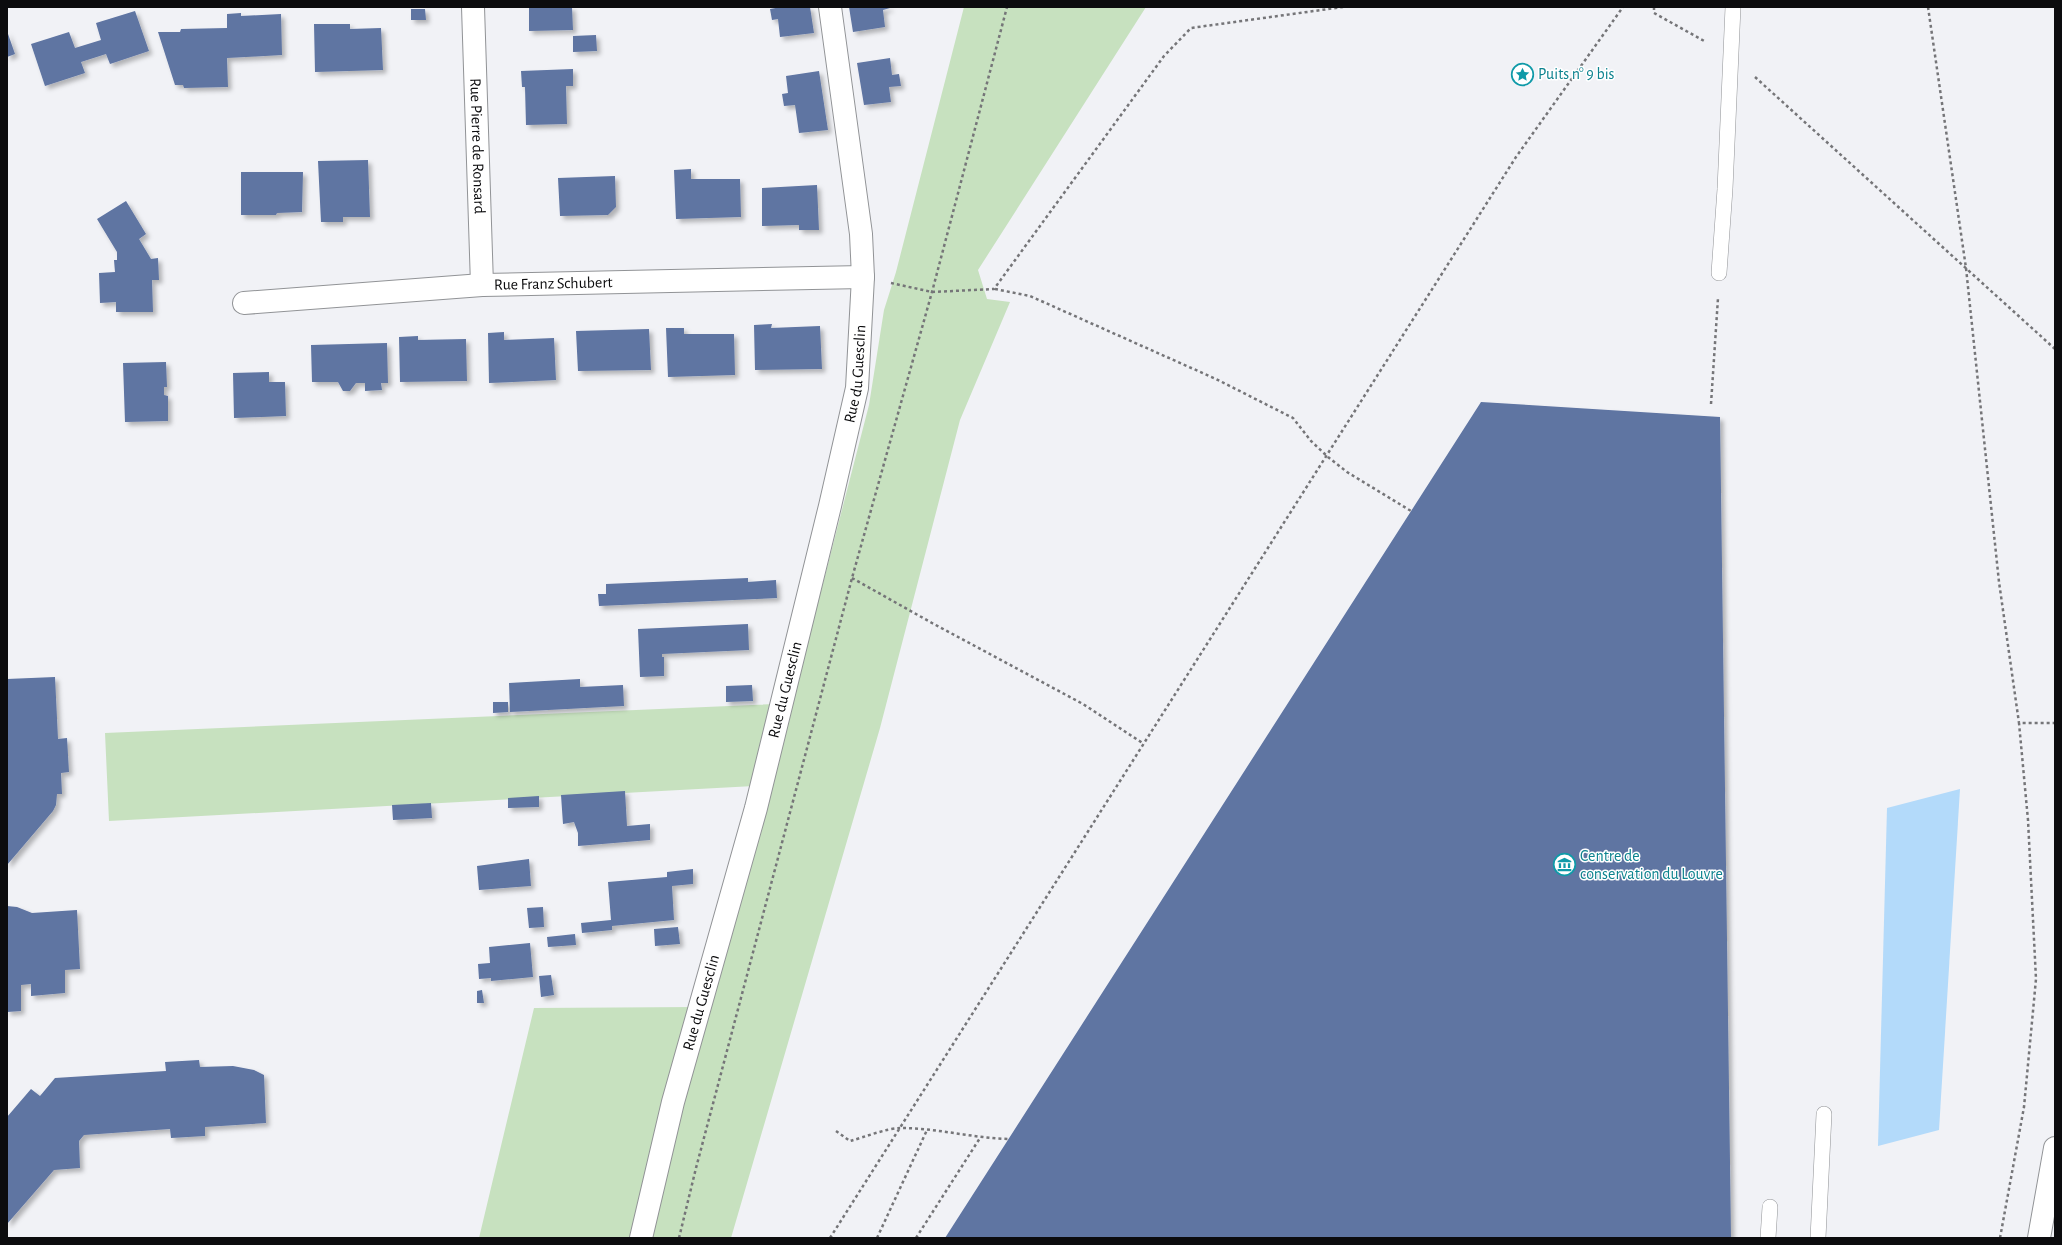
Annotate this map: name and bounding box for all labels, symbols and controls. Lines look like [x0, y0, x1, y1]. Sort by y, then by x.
place icon: Puits n° 9 bis [1509, 61, 1535, 87]
place label: Puits n° 9 bis [1538, 66, 1615, 82]
street label: Rue Pierre de Ronsard [467, 78, 488, 214]
street label: Rue Franz Schubert [494, 274, 613, 293]
street label: Rue du Guesclin [841, 324, 868, 425]
street label: Rue du Guesclin [765, 640, 805, 740]
place label: Centre de conservation du Louvre [1580, 848, 1723, 882]
museum icon: Centre de conservation du Louvre [1552, 852, 1578, 878]
street label: Rue du Guesclin [680, 953, 722, 1052]

